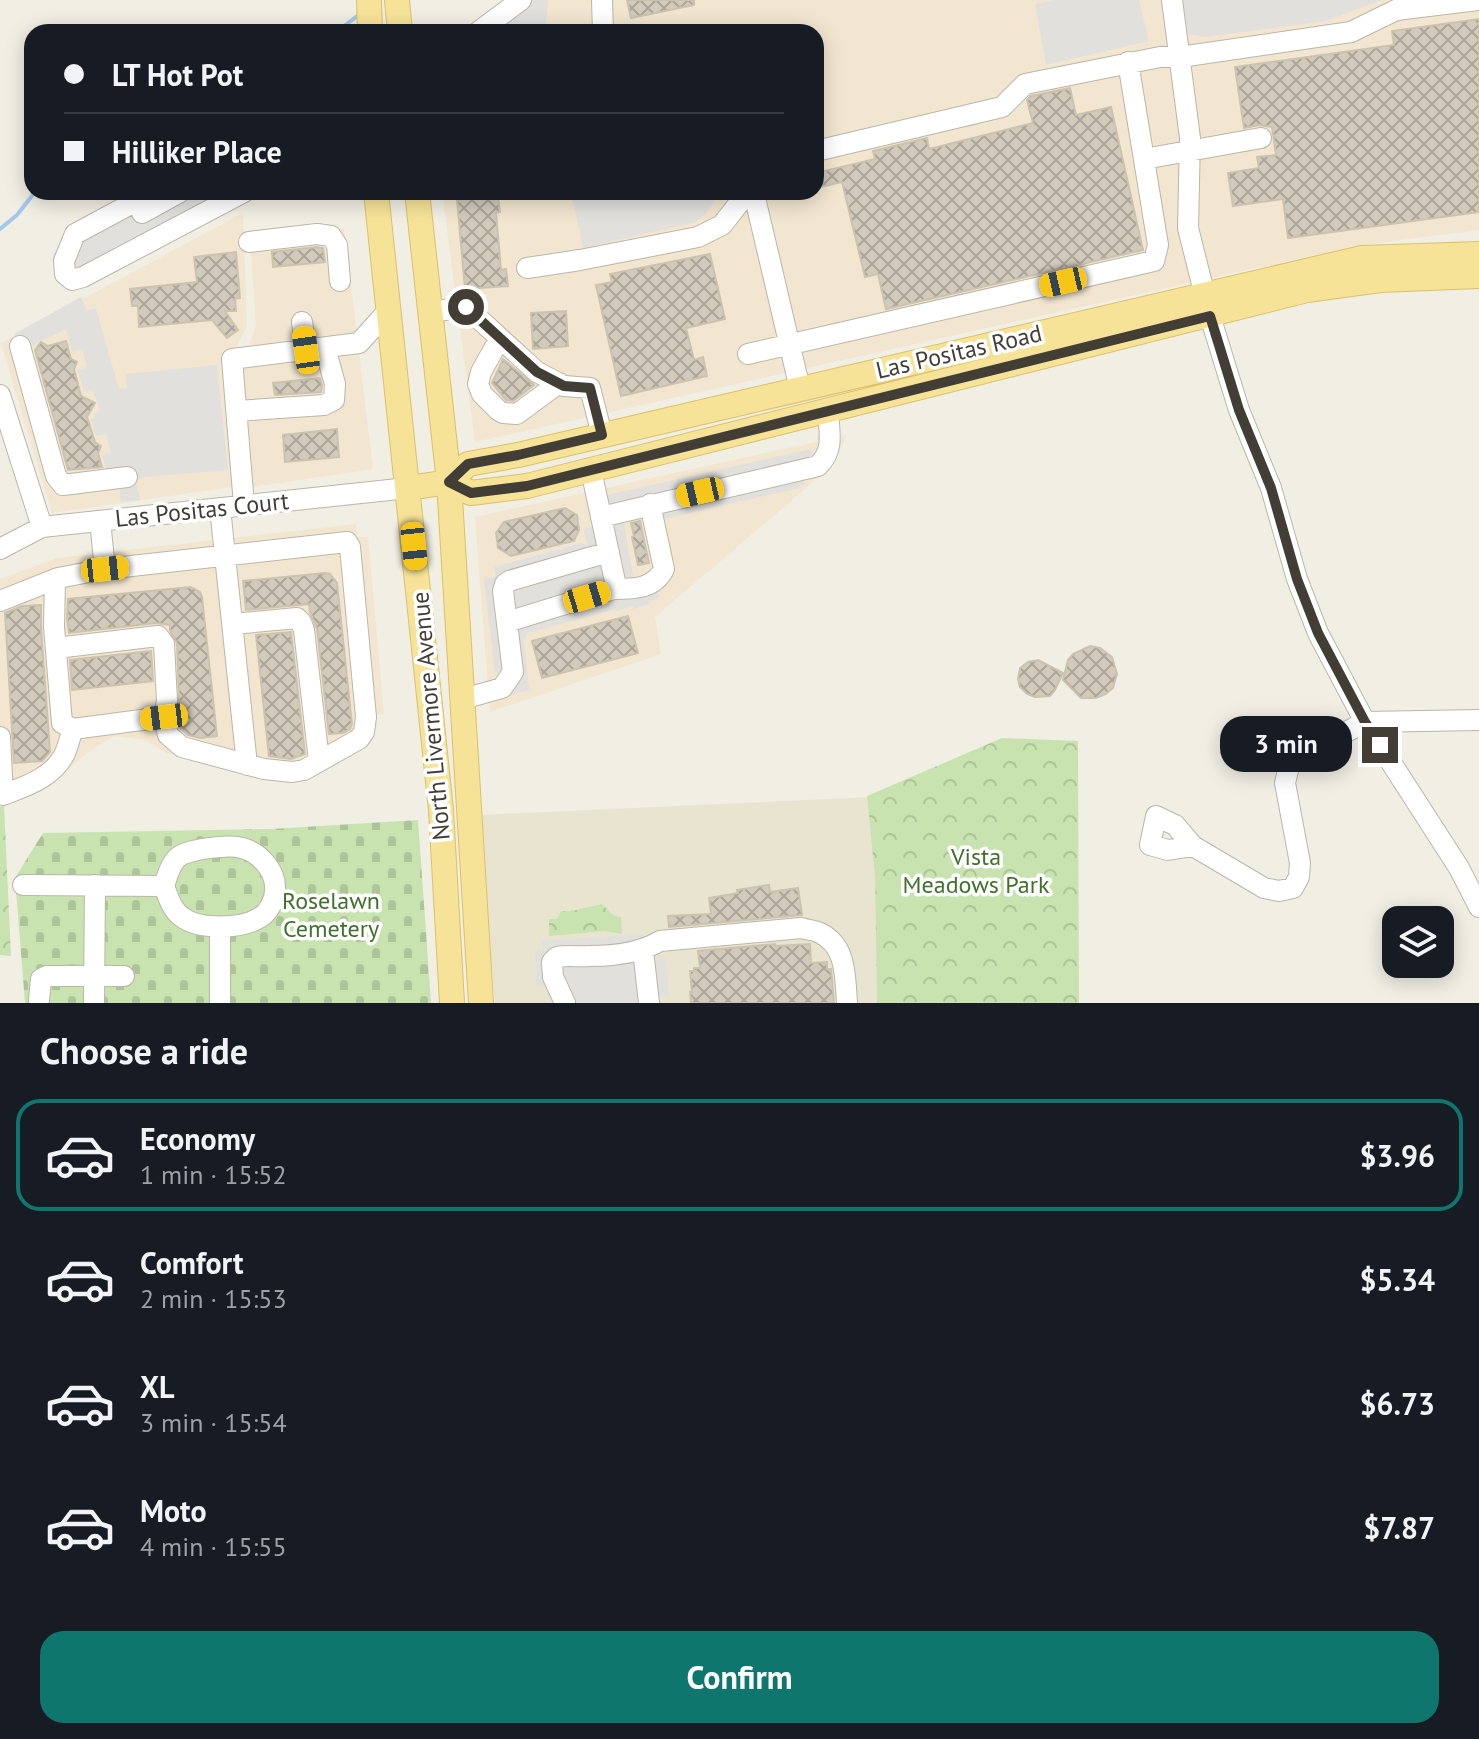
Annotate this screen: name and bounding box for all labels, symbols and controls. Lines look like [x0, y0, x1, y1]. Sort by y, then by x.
text: LT Hot Pot [112, 55, 243, 94]
text: Hilliker Place [112, 132, 282, 171]
car [1037, 265, 1089, 299]
route start [448, 289, 484, 325]
street label: Las Positas Road [873, 317, 1045, 386]
car [291, 325, 321, 375]
car [674, 475, 726, 509]
street label: Las Positas Court [114, 485, 290, 534]
car [400, 521, 428, 571]
car [80, 555, 130, 583]
car [561, 579, 613, 615]
street label: North Livermore Avenue [404, 590, 457, 842]
car [139, 702, 189, 732]
callout: 3 min [1220, 717, 1352, 773]
text: 3 min [1254, 727, 1318, 760]
route end [1362, 727, 1398, 763]
park label: Vista Meadows Park [903, 841, 1050, 900]
park label: Roselawn Cemetery [282, 885, 380, 944]
map controls [1382, 906, 1454, 978]
button: layers [1382, 906, 1454, 978]
text: Choose a ride [40, 1027, 248, 1074]
icon: car [44, 1119, 116, 1191]
text: Economy [140, 1119, 255, 1158]
text: $3.96 [1360, 1136, 1435, 1175]
text: 1 min · 15:52 [140, 1158, 287, 1191]
icon: car [44, 1243, 116, 1315]
text: Comfort [140, 1243, 243, 1282]
text: $5.34 [1360, 1260, 1435, 1299]
text: 2 min · 15:53 [140, 1282, 287, 1315]
icon: car [44, 1367, 116, 1439]
text: XL [140, 1367, 174, 1406]
text: $6.73 [1360, 1384, 1435, 1423]
text: 3 min · 15:54 [140, 1406, 287, 1439]
icon: car [44, 1491, 116, 1563]
text: Moto [140, 1491, 207, 1530]
text: $7.87 [1363, 1508, 1435, 1547]
text: 4 min · 15:55 [140, 1530, 287, 1563]
button: Confirm [40, 1631, 1439, 1723]

